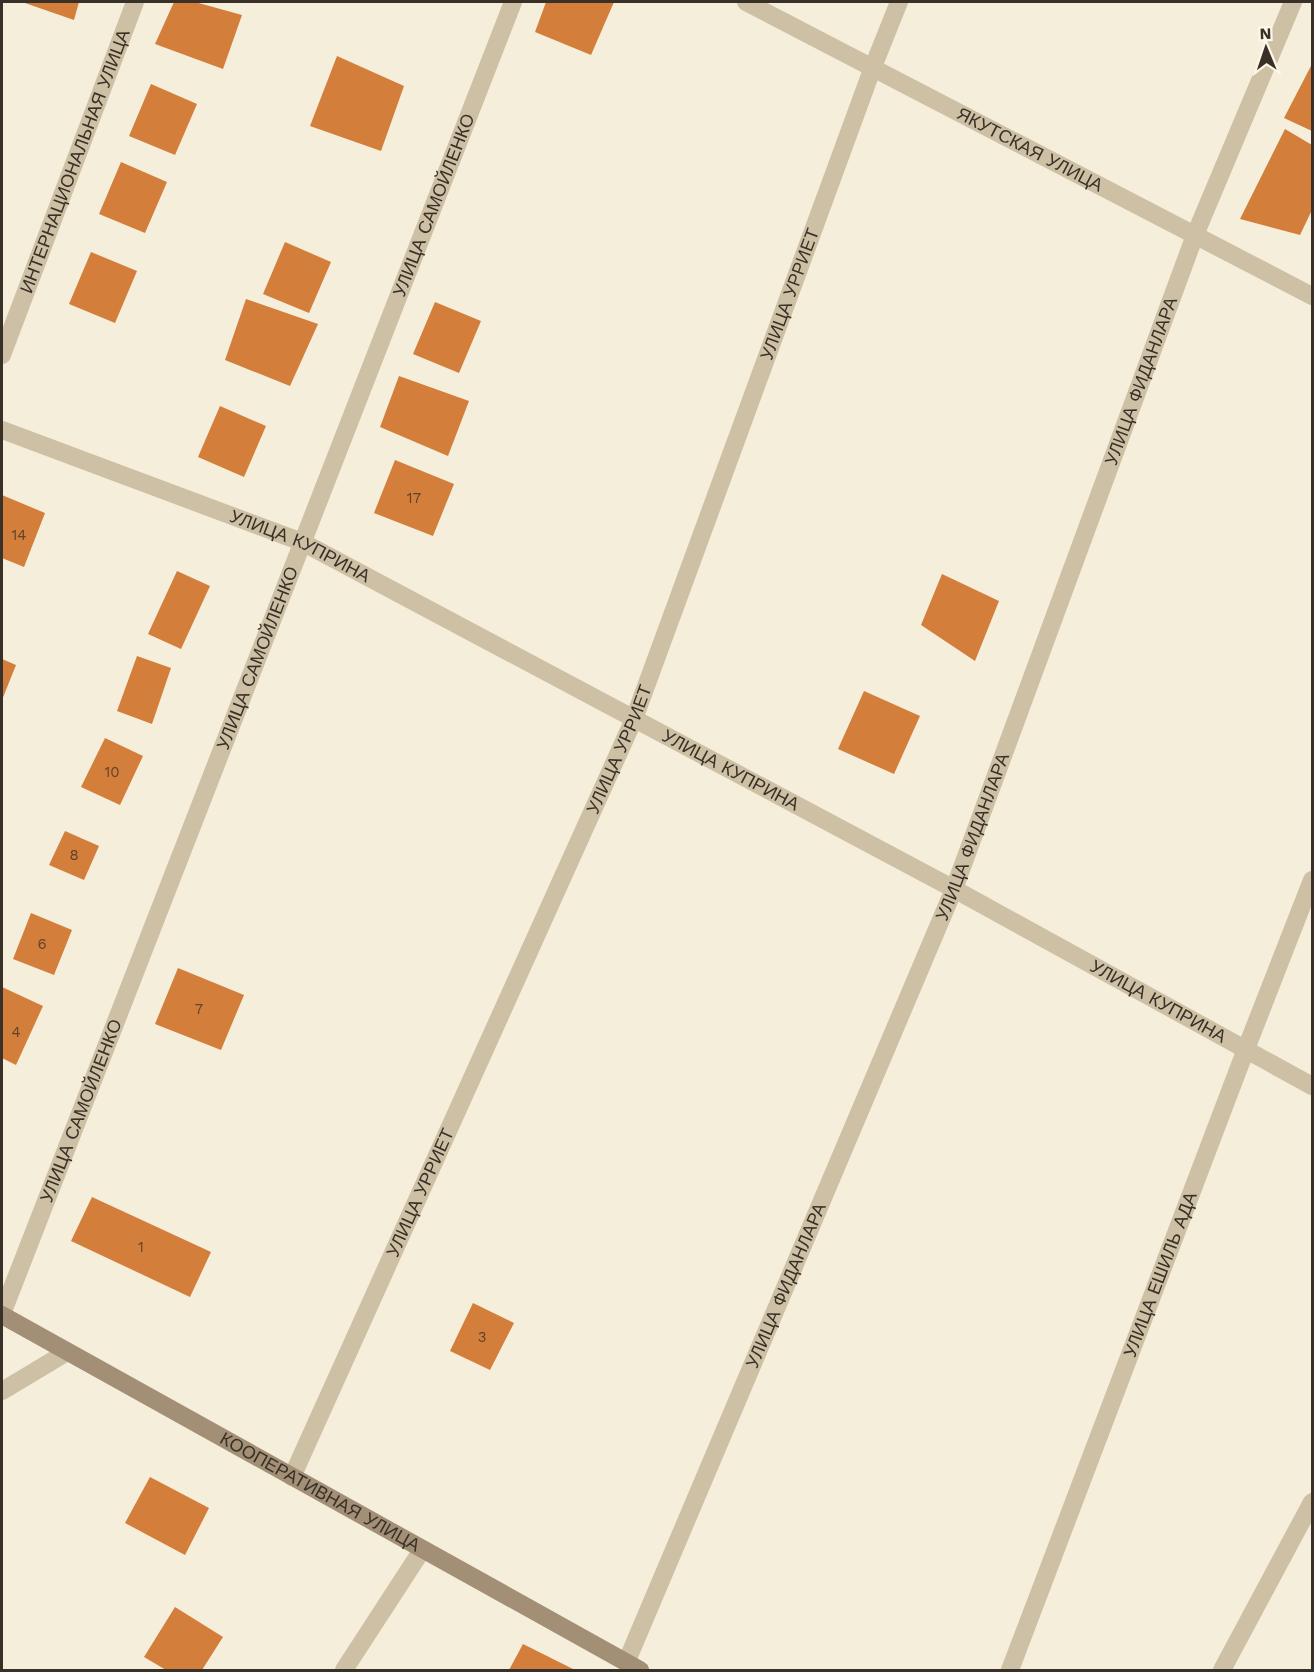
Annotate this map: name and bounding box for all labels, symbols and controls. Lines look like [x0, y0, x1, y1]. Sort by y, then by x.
north arrow [1236, 18, 1296, 78]
text: N [1259, 24, 1272, 43]
street label: ИНТЕРНАЦИОНАЛЬНАЯ УЛИЦА [15, 26, 134, 296]
street label: ЯКУТСКАЯ УЛИЦА [954, 102, 1107, 196]
street label: УЛИЦА САМОЙЛЕНКО [388, 110, 479, 300]
street label: УЛИЦА УРРИЕТ [756, 225, 823, 363]
street label: УЛИЦА ФИДАНЛАРА [1100, 294, 1181, 468]
house number: 17 [407, 489, 421, 507]
street label: УЛИЦА КУПРИНА [227, 505, 374, 586]
house number: 14 [11, 526, 27, 544]
street label: УЛИЦА САМОЙЛЕНКО [212, 563, 302, 752]
street label: УЛИЦА УРРИЕТ [582, 682, 656, 817]
street label: УЛИЦА КУПРИНА [659, 725, 803, 815]
street label: УЛИЦА ФИДАНЛАРА [931, 750, 1013, 924]
house number: 10 [104, 763, 120, 781]
house number: 8 [69, 846, 79, 864]
house number: 6 [37, 935, 47, 953]
street label: УЛИЦА КУПРИНА [1087, 955, 1230, 1047]
house number: 7 [195, 1000, 203, 1018]
street label: УЛИЦА САМОЙЛЕНКО [36, 1016, 126, 1205]
house number: 4 [11, 1023, 21, 1041]
street label: УЛИЦА УРРИЕТ [382, 1125, 458, 1260]
street label: УЛИЦА ЕШИЛЬ АДА [1119, 1189, 1201, 1360]
street label: УЛИЦА ФИДАНЛАРА [741, 1199, 830, 1371]
house number: 1 [138, 1238, 144, 1256]
house number: 3 [478, 1328, 486, 1346]
street label: КООПЕРАТИВНАЯ УЛИЦА [217, 1427, 424, 1556]

